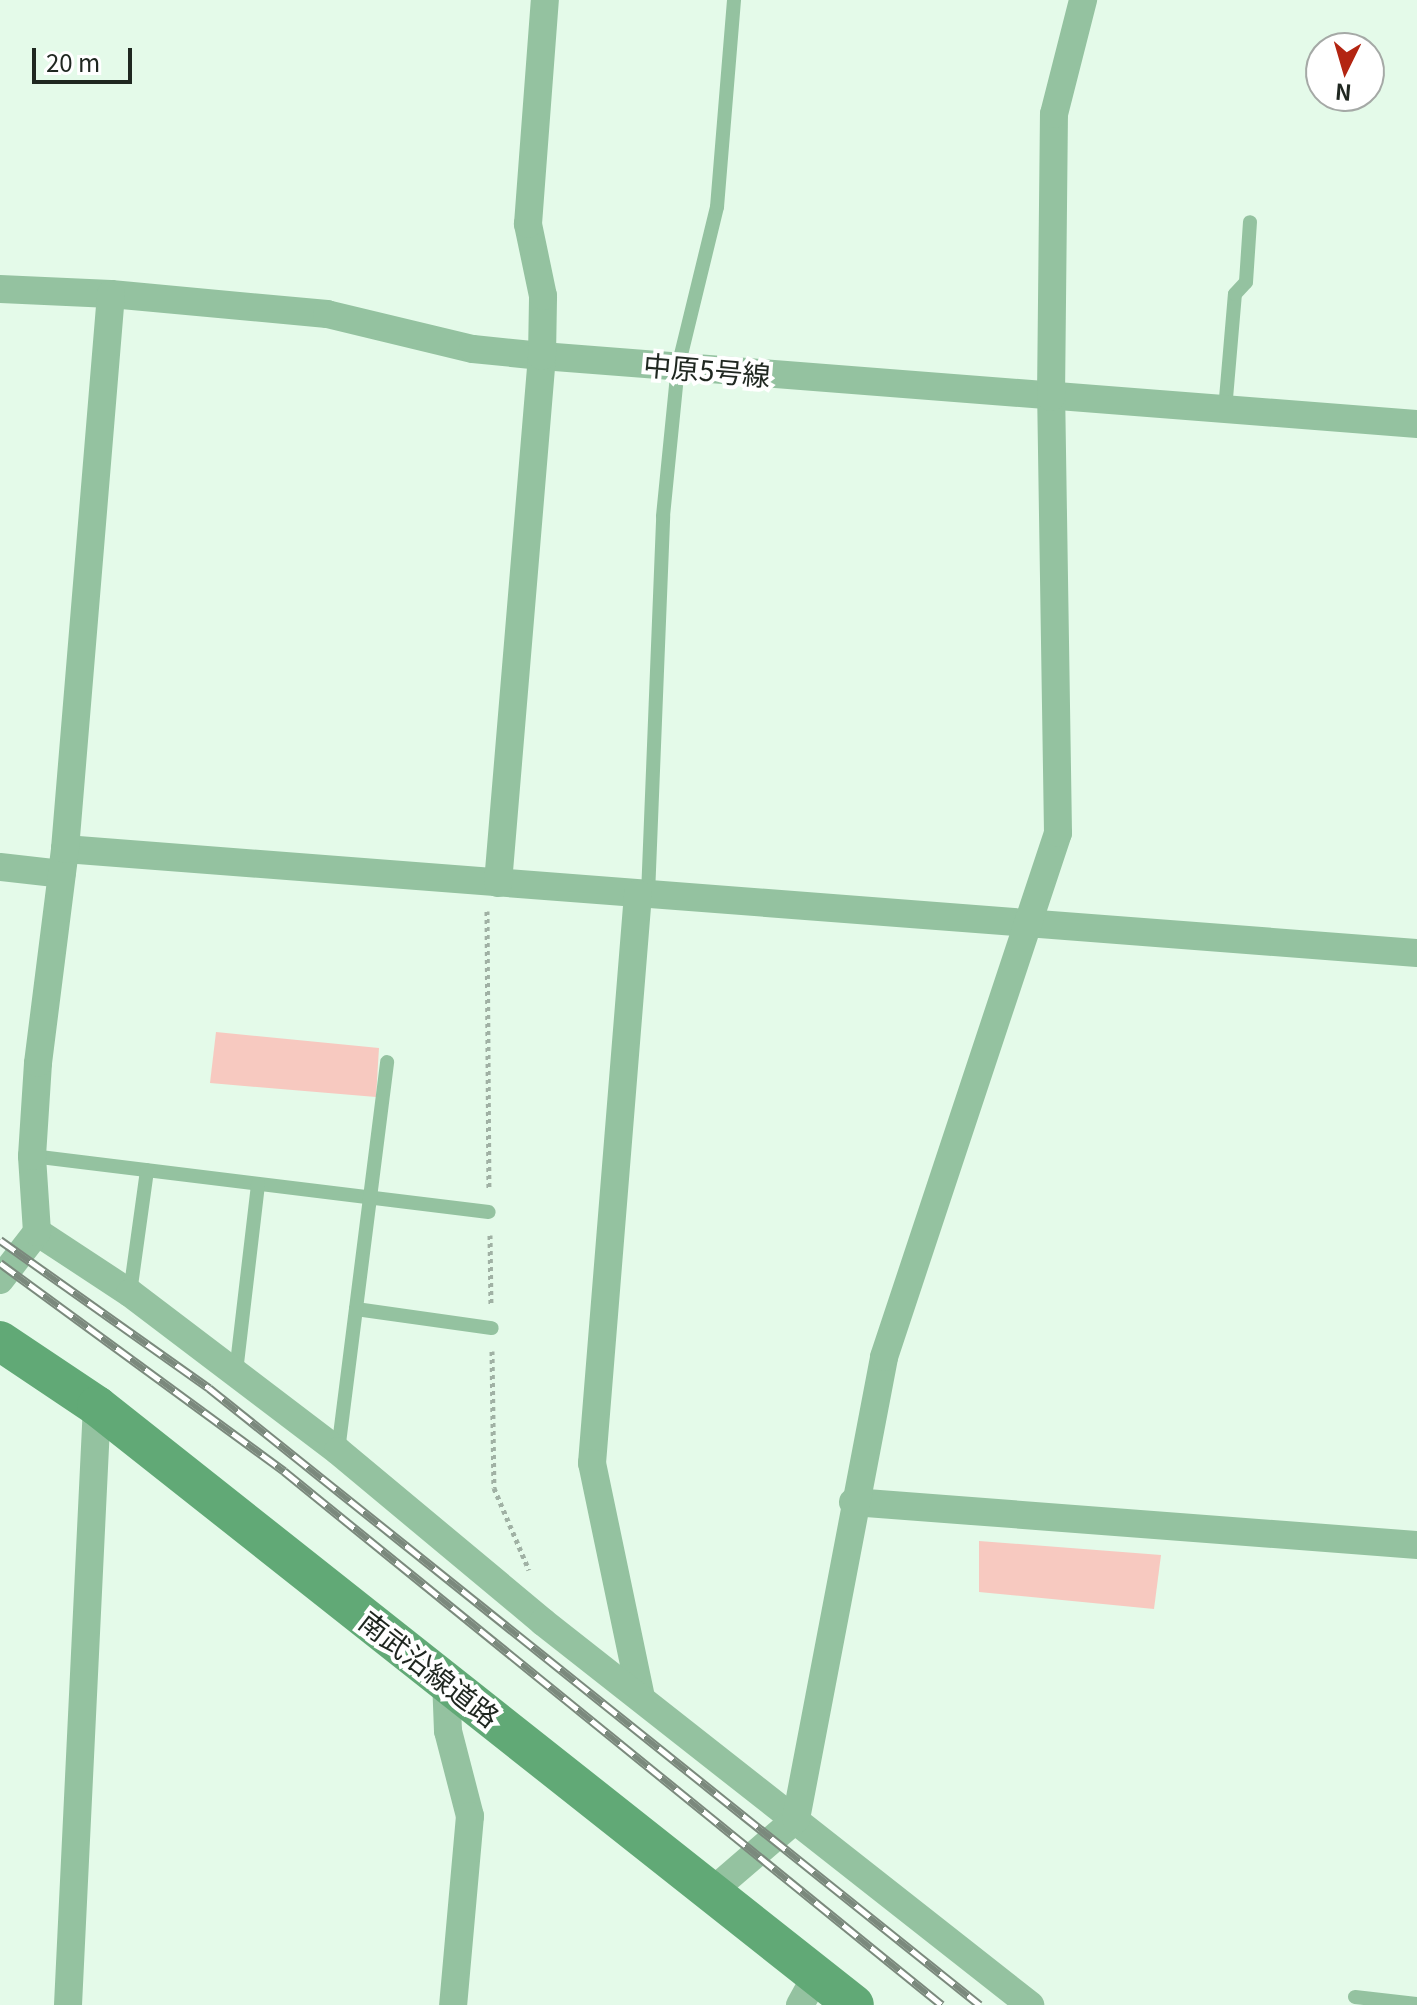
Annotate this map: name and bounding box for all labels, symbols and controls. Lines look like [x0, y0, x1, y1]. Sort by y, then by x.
scale bar [36, 32, 136, 82]
north arrow [1305, 32, 1385, 112]
text: 20 m [46, 44, 100, 79]
text: N [1333, 77, 1353, 111]
street label: 中原5号線 [642, 347, 772, 391]
street label: 南武沿線道路 [353, 1603, 507, 1733]

